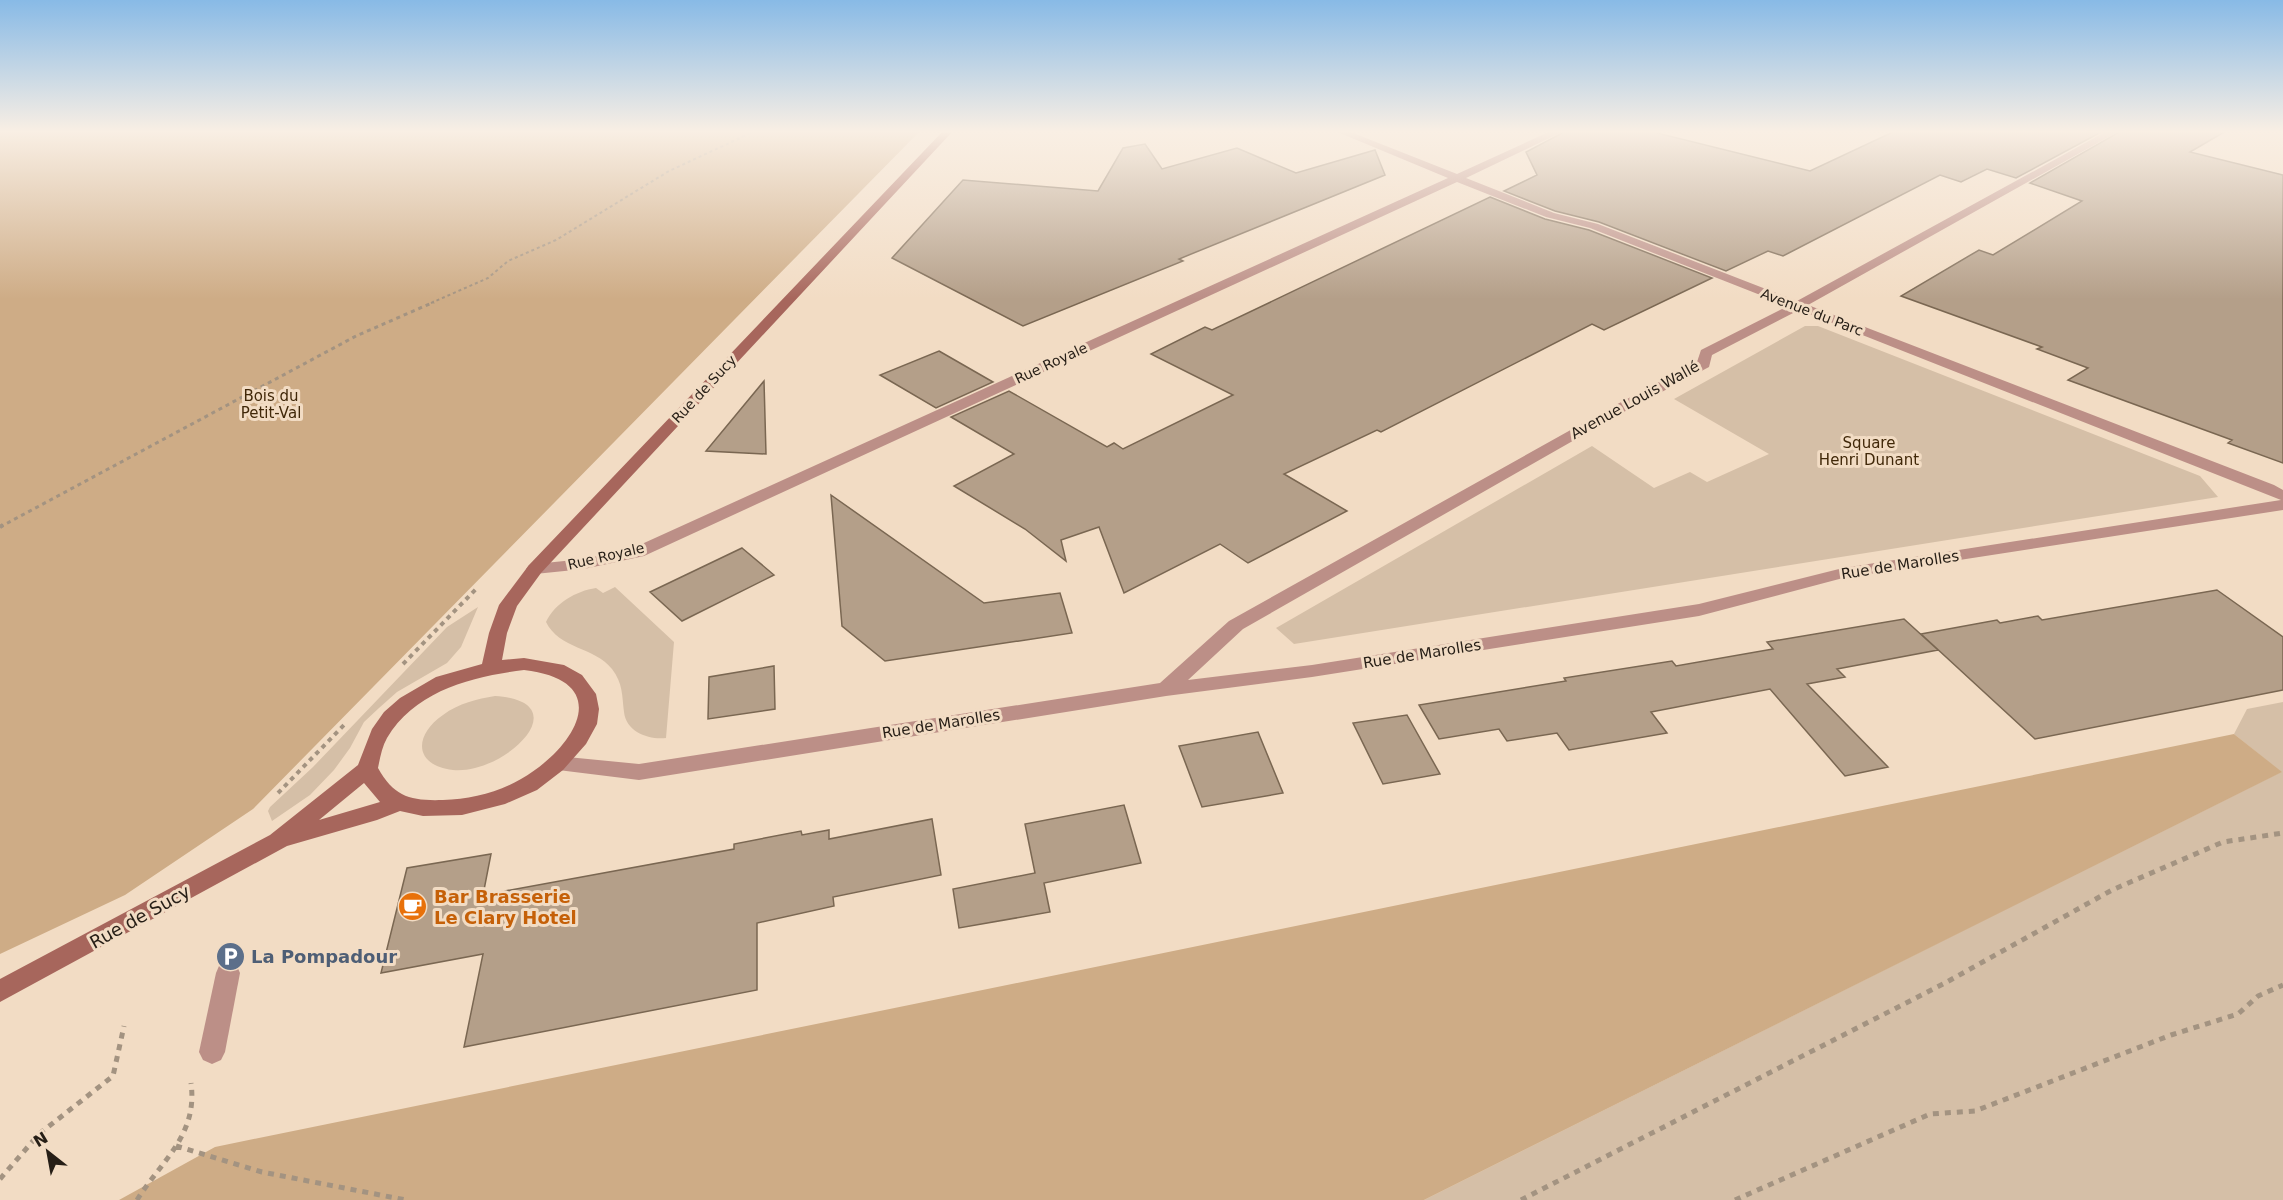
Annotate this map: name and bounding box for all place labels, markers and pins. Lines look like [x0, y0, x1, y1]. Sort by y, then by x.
place label: Bar Brasserie Le Clary Hotel [434, 886, 577, 928]
cafe icon: Bar Brasserie Le Clary Hotel [397, 891, 429, 923]
parking icon: La Pompadour [214, 941, 246, 973]
place label: La Pompadour [251, 946, 397, 967]

